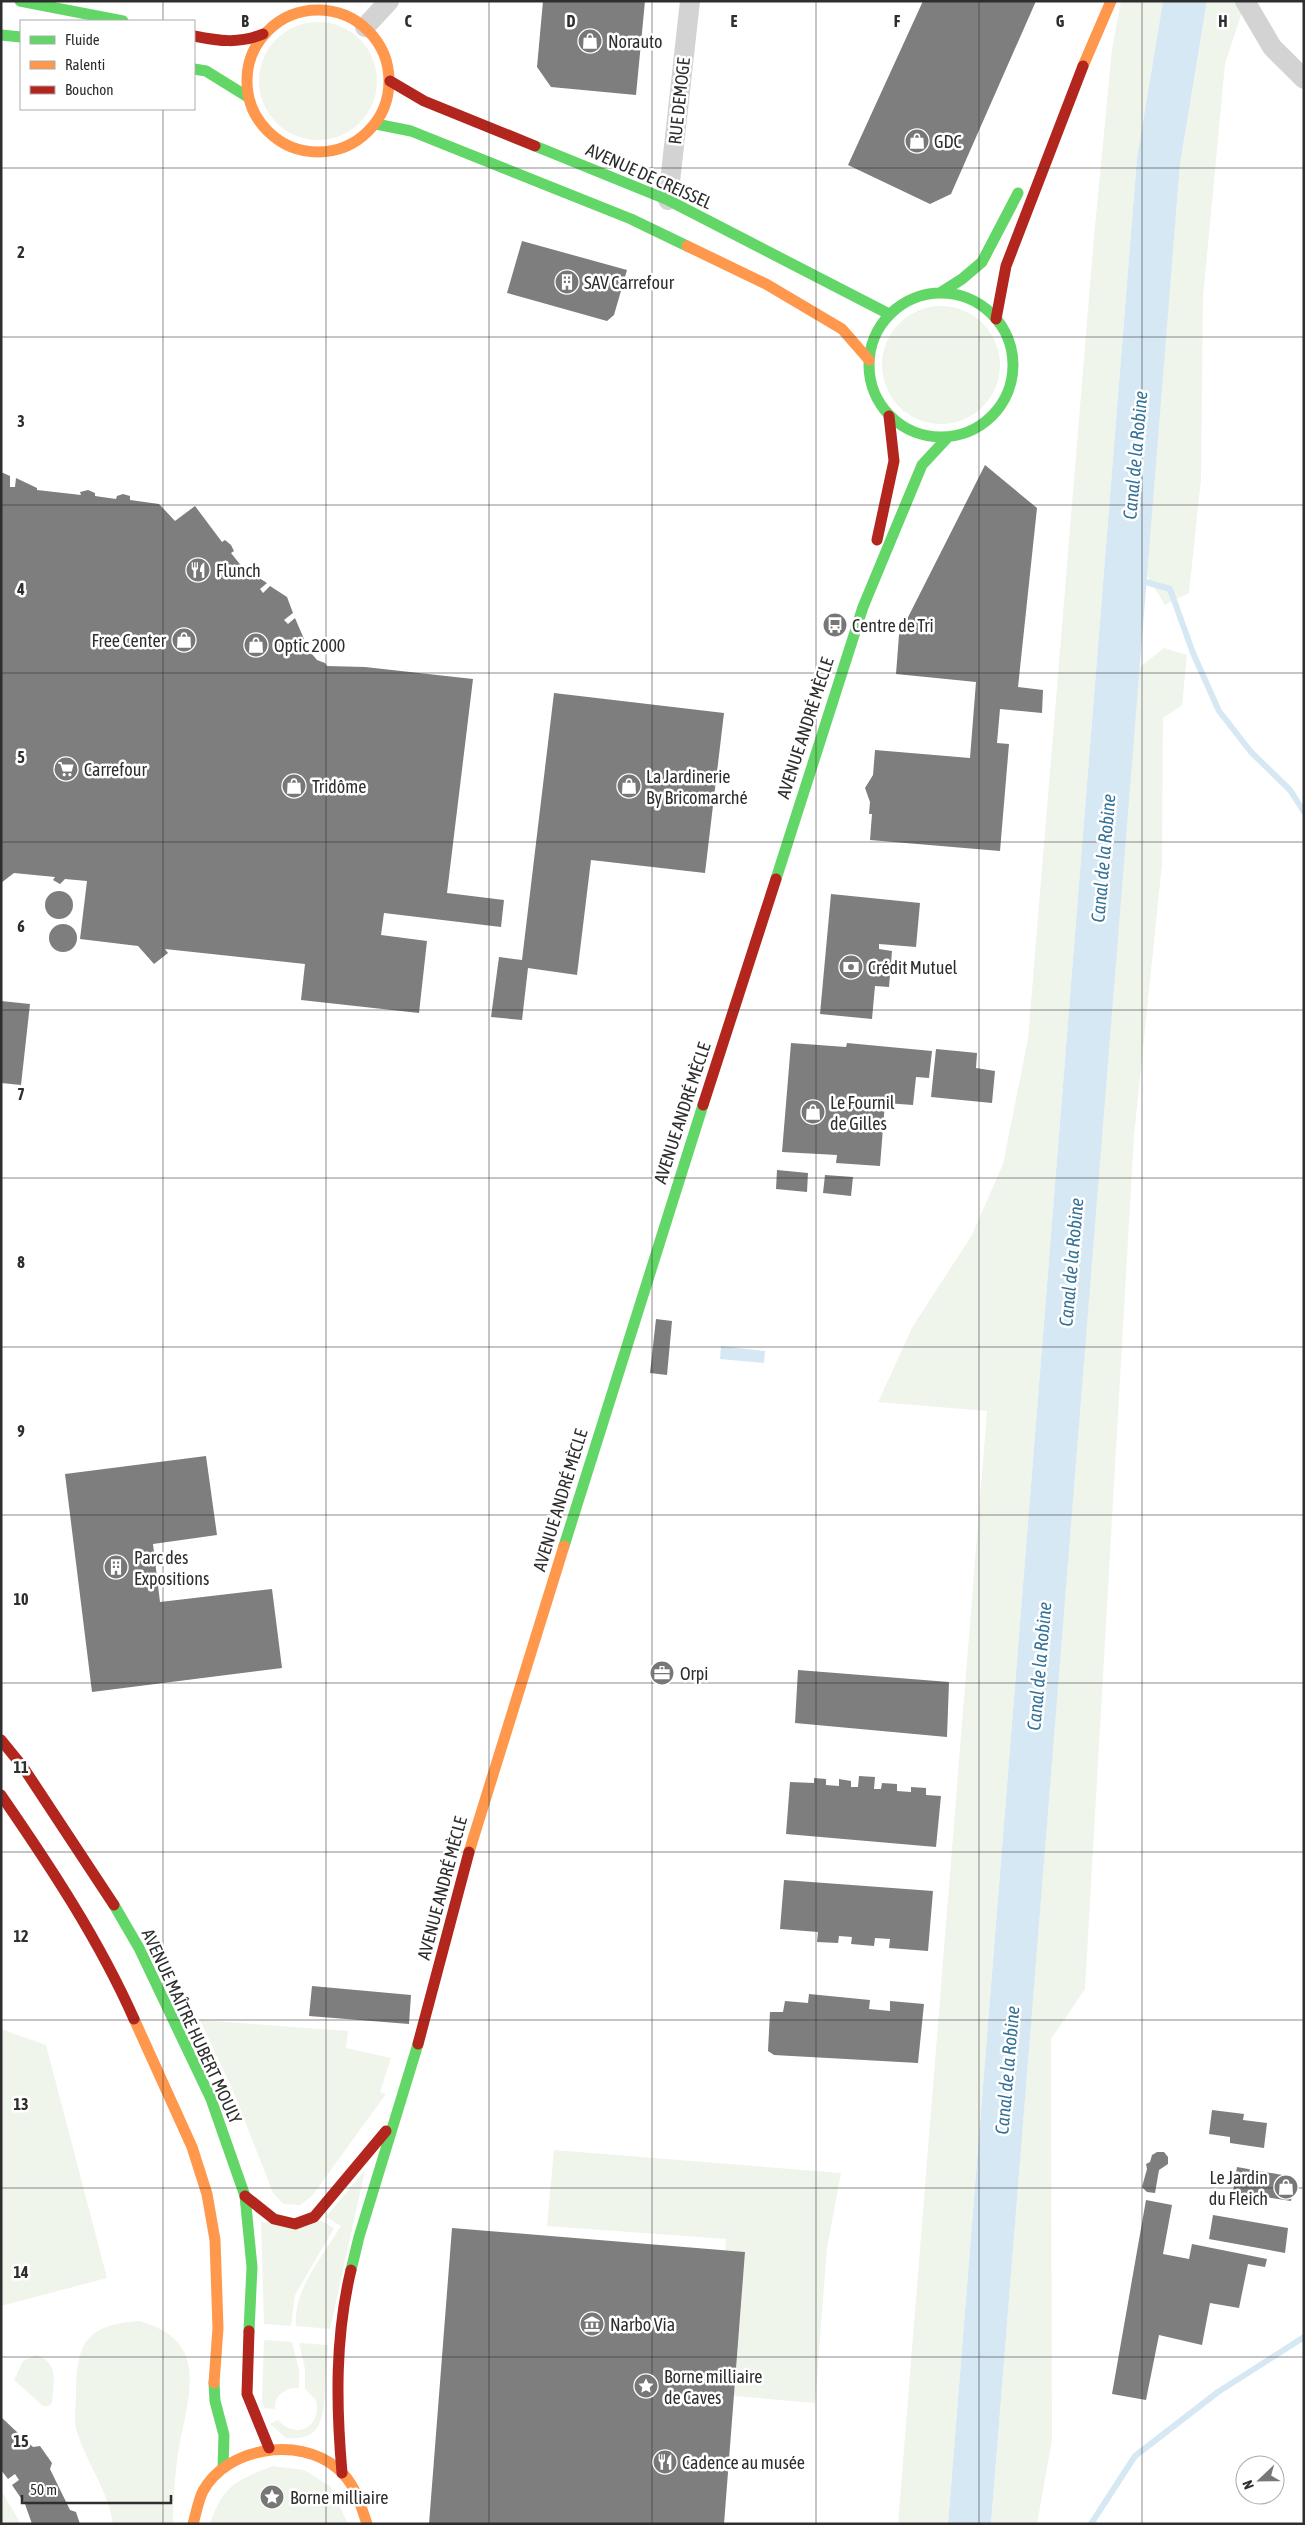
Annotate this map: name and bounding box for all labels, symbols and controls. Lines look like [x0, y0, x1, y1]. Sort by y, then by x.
text: B [241, 12, 249, 30]
text: C [404, 12, 412, 30]
text: D [567, 12, 576, 30]
text: E [731, 12, 738, 30]
text: F [894, 12, 901, 30]
text: G [1056, 12, 1065, 30]
text: H [1218, 12, 1228, 30]
legend [20, 20, 195, 110]
shop icon: Norauto [577, 28, 603, 54]
text: Fluide [65, 31, 100, 48]
place label: Norauto [608, 31, 663, 52]
text: Ralenti [65, 56, 105, 73]
street label: RUE DEMOGE [664, 56, 694, 146]
text: Bouchon [65, 81, 114, 98]
shop icon: GDC [904, 128, 930, 154]
place label: GDC [934, 131, 962, 152]
street label: AVENUE DE CREISSEL [583, 139, 715, 213]
text: 2 [17, 243, 25, 261]
building icon: SAV Carrefour [554, 269, 580, 295]
place label: SAV Carrefour [584, 272, 675, 293]
water label: Canal de la Robine [1118, 390, 1152, 520]
text: 3 [17, 412, 25, 430]
restaurant icon: Flunch [185, 557, 211, 583]
place label: Flunch [216, 560, 261, 581]
text: 4 [16, 580, 25, 598]
bus stop icon: Centre de Tri [822, 612, 848, 638]
place label: Centre de Tri [852, 615, 934, 636]
shop icon: Free Center [171, 627, 197, 653]
place label: Free Center [92, 630, 167, 651]
shop icon: Optic 2000 [243, 632, 269, 658]
place label: Optic 2000 [274, 635, 345, 656]
street label: AVENUE ANDRÉ MÈCLE [772, 654, 838, 801]
text: 5 [17, 748, 25, 766]
supermarket icon: Carrefour [53, 756, 79, 782]
place label: Carrefour [84, 759, 147, 780]
place label: La Jardinerie By Bricomarché [646, 766, 748, 808]
shop icon: Tridôme [281, 773, 307, 799]
shop icon: La Jardinerie By Bricomarché [616, 773, 642, 799]
place label: Tridôme [312, 776, 366, 797]
water label: Canal de la Robine [1086, 793, 1120, 923]
text: 6 [17, 917, 25, 935]
bank icon: Crédit Mutuel [838, 954, 864, 980]
place label: Crédit Mutuel [868, 957, 958, 978]
street label: AVENUE ANDRÉ MÈCLE [649, 1039, 715, 1186]
text: 7 [17, 1085, 25, 1103]
place label: Le Fournil de Gilles [830, 1092, 895, 1134]
shop icon: Le Fournil de Gilles [800, 1099, 826, 1125]
water label: Canal de la Robine [1054, 1197, 1088, 1327]
text: 8 [17, 1253, 25, 1271]
text: 9 [17, 1422, 25, 1440]
street label: AVENUE ANDRÉ MÈCLE [528, 1426, 592, 1574]
place label: Parc des Expositions [134, 1547, 209, 1589]
building icon: Parc des Expositions [103, 1554, 129, 1580]
text: 10 [13, 1590, 29, 1608]
water label: Canal de la Robine [1022, 1601, 1056, 1731]
office icon: Orpi [649, 1660, 675, 1686]
place label: Orpi [680, 1663, 709, 1684]
text: 11 [13, 1758, 29, 1776]
street label: AVENUE ANDRÉ MÈCLE [413, 1814, 471, 1962]
street label: AVENUE MAÎTRE HUBERT MOULY [138, 1925, 246, 2127]
text: 12 [13, 1927, 29, 1945]
water label: Canal de la Robine [990, 2005, 1024, 2135]
text: 13 [13, 2095, 29, 2113]
place label: Le Jardin du Fleich [1209, 2167, 1268, 2209]
shop icon: Le Jardin du Fleich [1273, 2174, 1299, 2200]
text: 14 [13, 2263, 29, 2281]
museum icon: Narbo Via [579, 2311, 605, 2337]
place label: Narbo Via [610, 2314, 675, 2335]
place label: Borne milliaire de Caves [664, 2366, 762, 2408]
place icon: Borne milliaire de Caves [633, 2373, 659, 2399]
text: 15 [13, 2432, 29, 2450]
restaurant icon: Cadence au musée [652, 2449, 678, 2475]
place label: Cadence au musée [682, 2452, 805, 2473]
north arrow [1235, 2455, 1285, 2505]
scale bar [22, 2472, 171, 2504]
text: N [1239, 2478, 1257, 2492]
text: 50 m [30, 2481, 57, 2498]
place icon: Borne milliaire [259, 2484, 285, 2510]
place label: Borne milliaire [290, 2487, 388, 2508]

